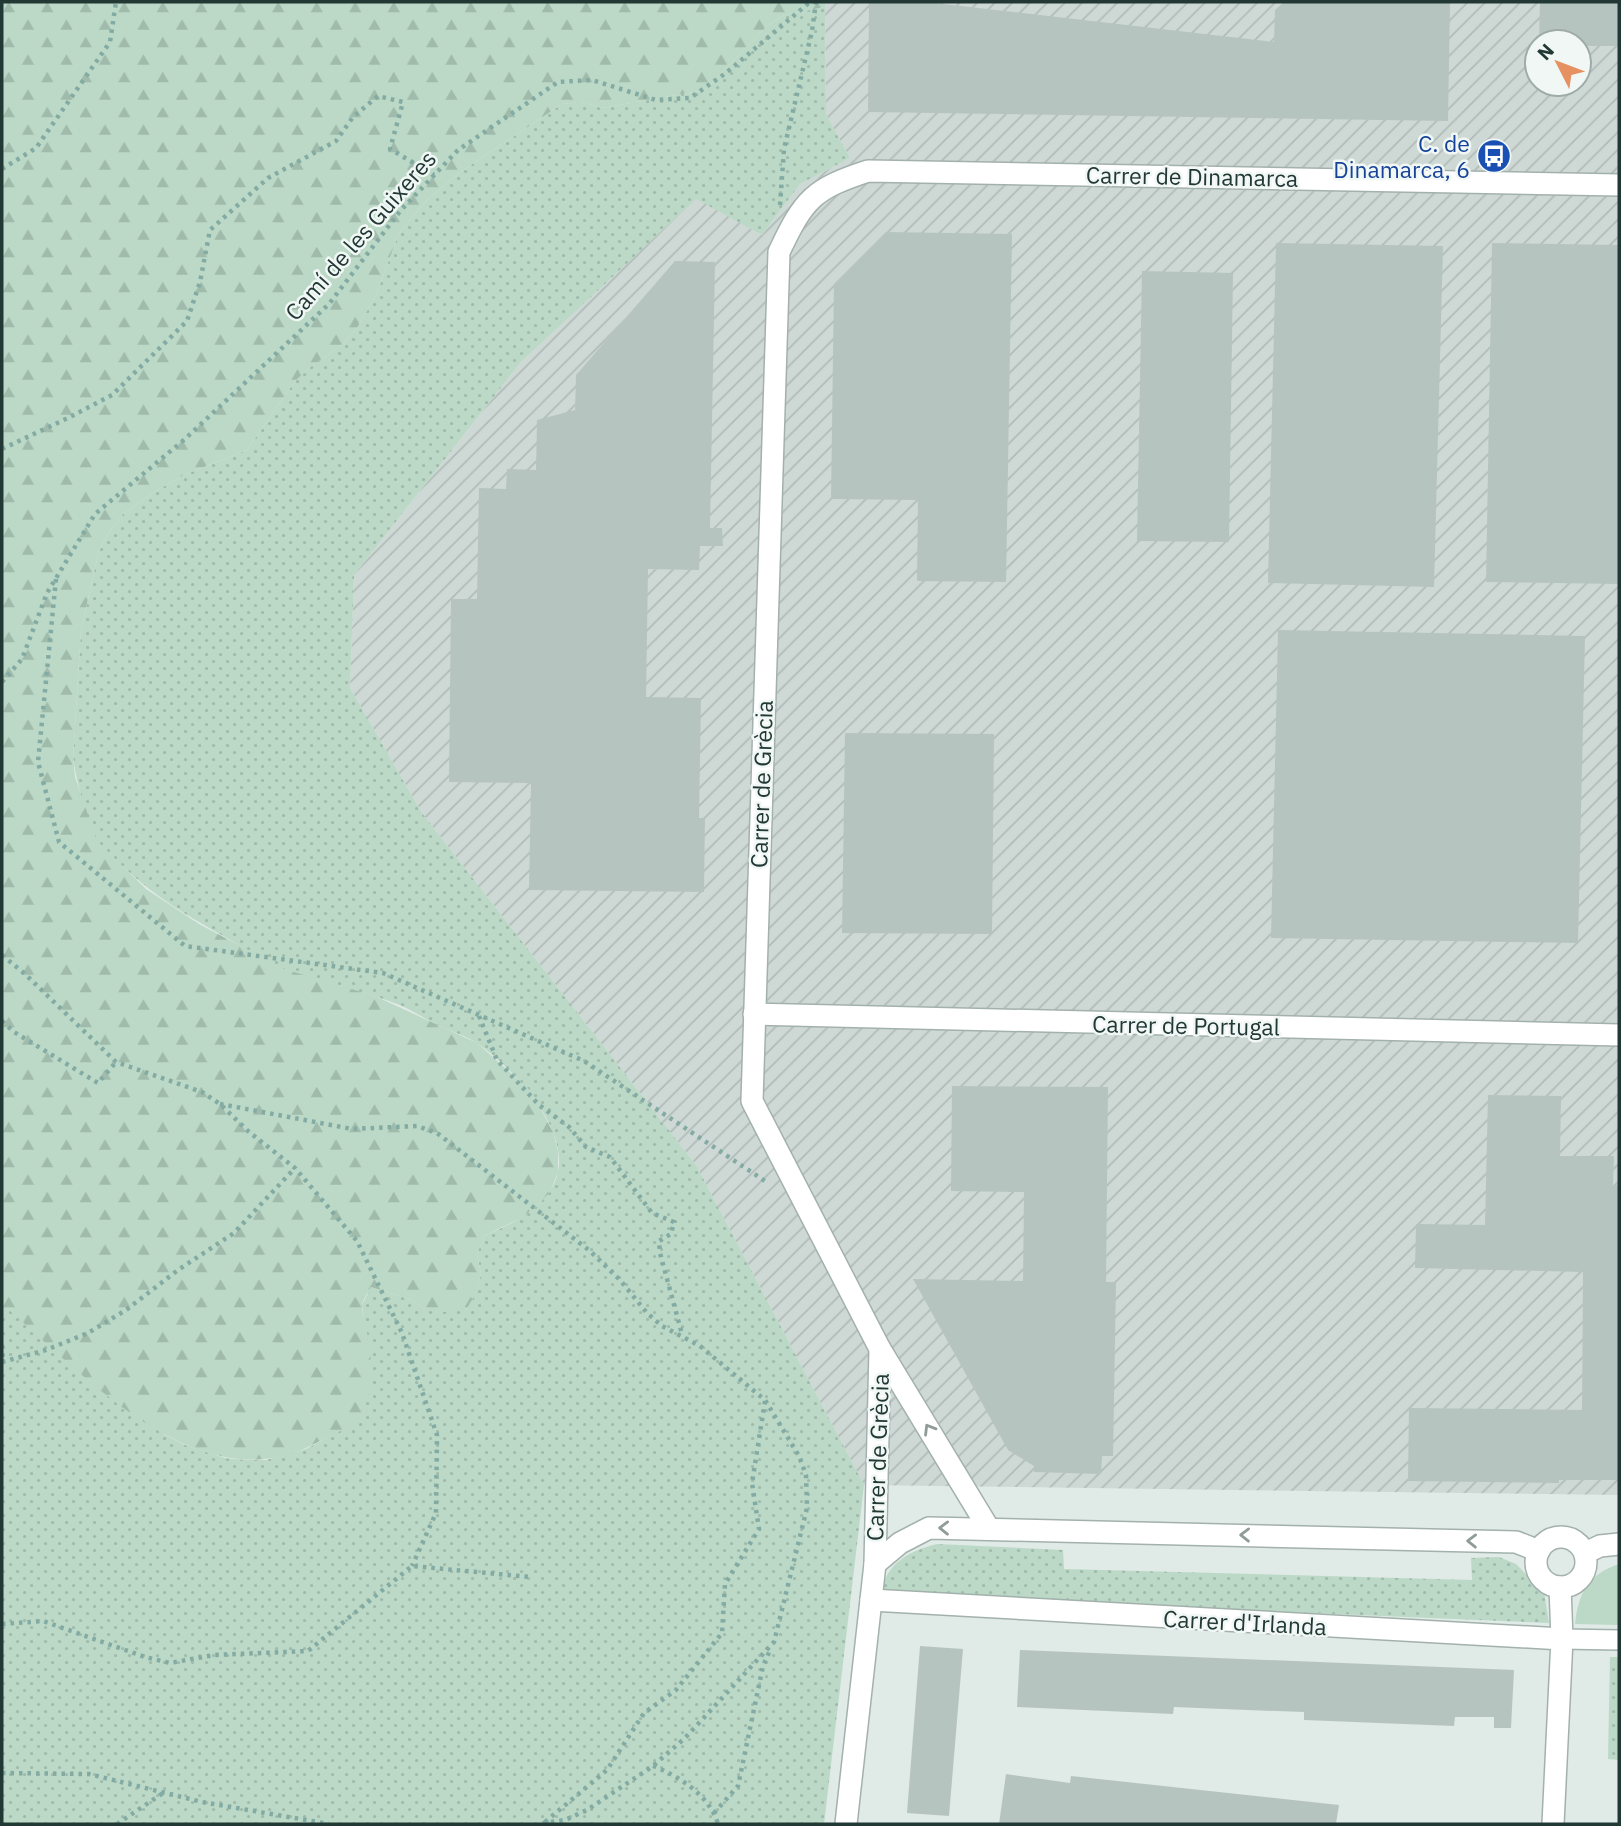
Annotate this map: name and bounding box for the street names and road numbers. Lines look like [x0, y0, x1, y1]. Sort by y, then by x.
street label: Camí de les Guixeres [278, 144, 442, 326]
street label: Carrer de Dinamarca [1086, 159, 1298, 193]
street label: Carrer de Grècia [743, 700, 779, 868]
street label: Carrer de Portugal [1092, 1008, 1280, 1042]
street label: Carrer de Grècia [859, 1373, 895, 1541]
street label: Carrer d'Irlanda [1163, 1603, 1327, 1641]

